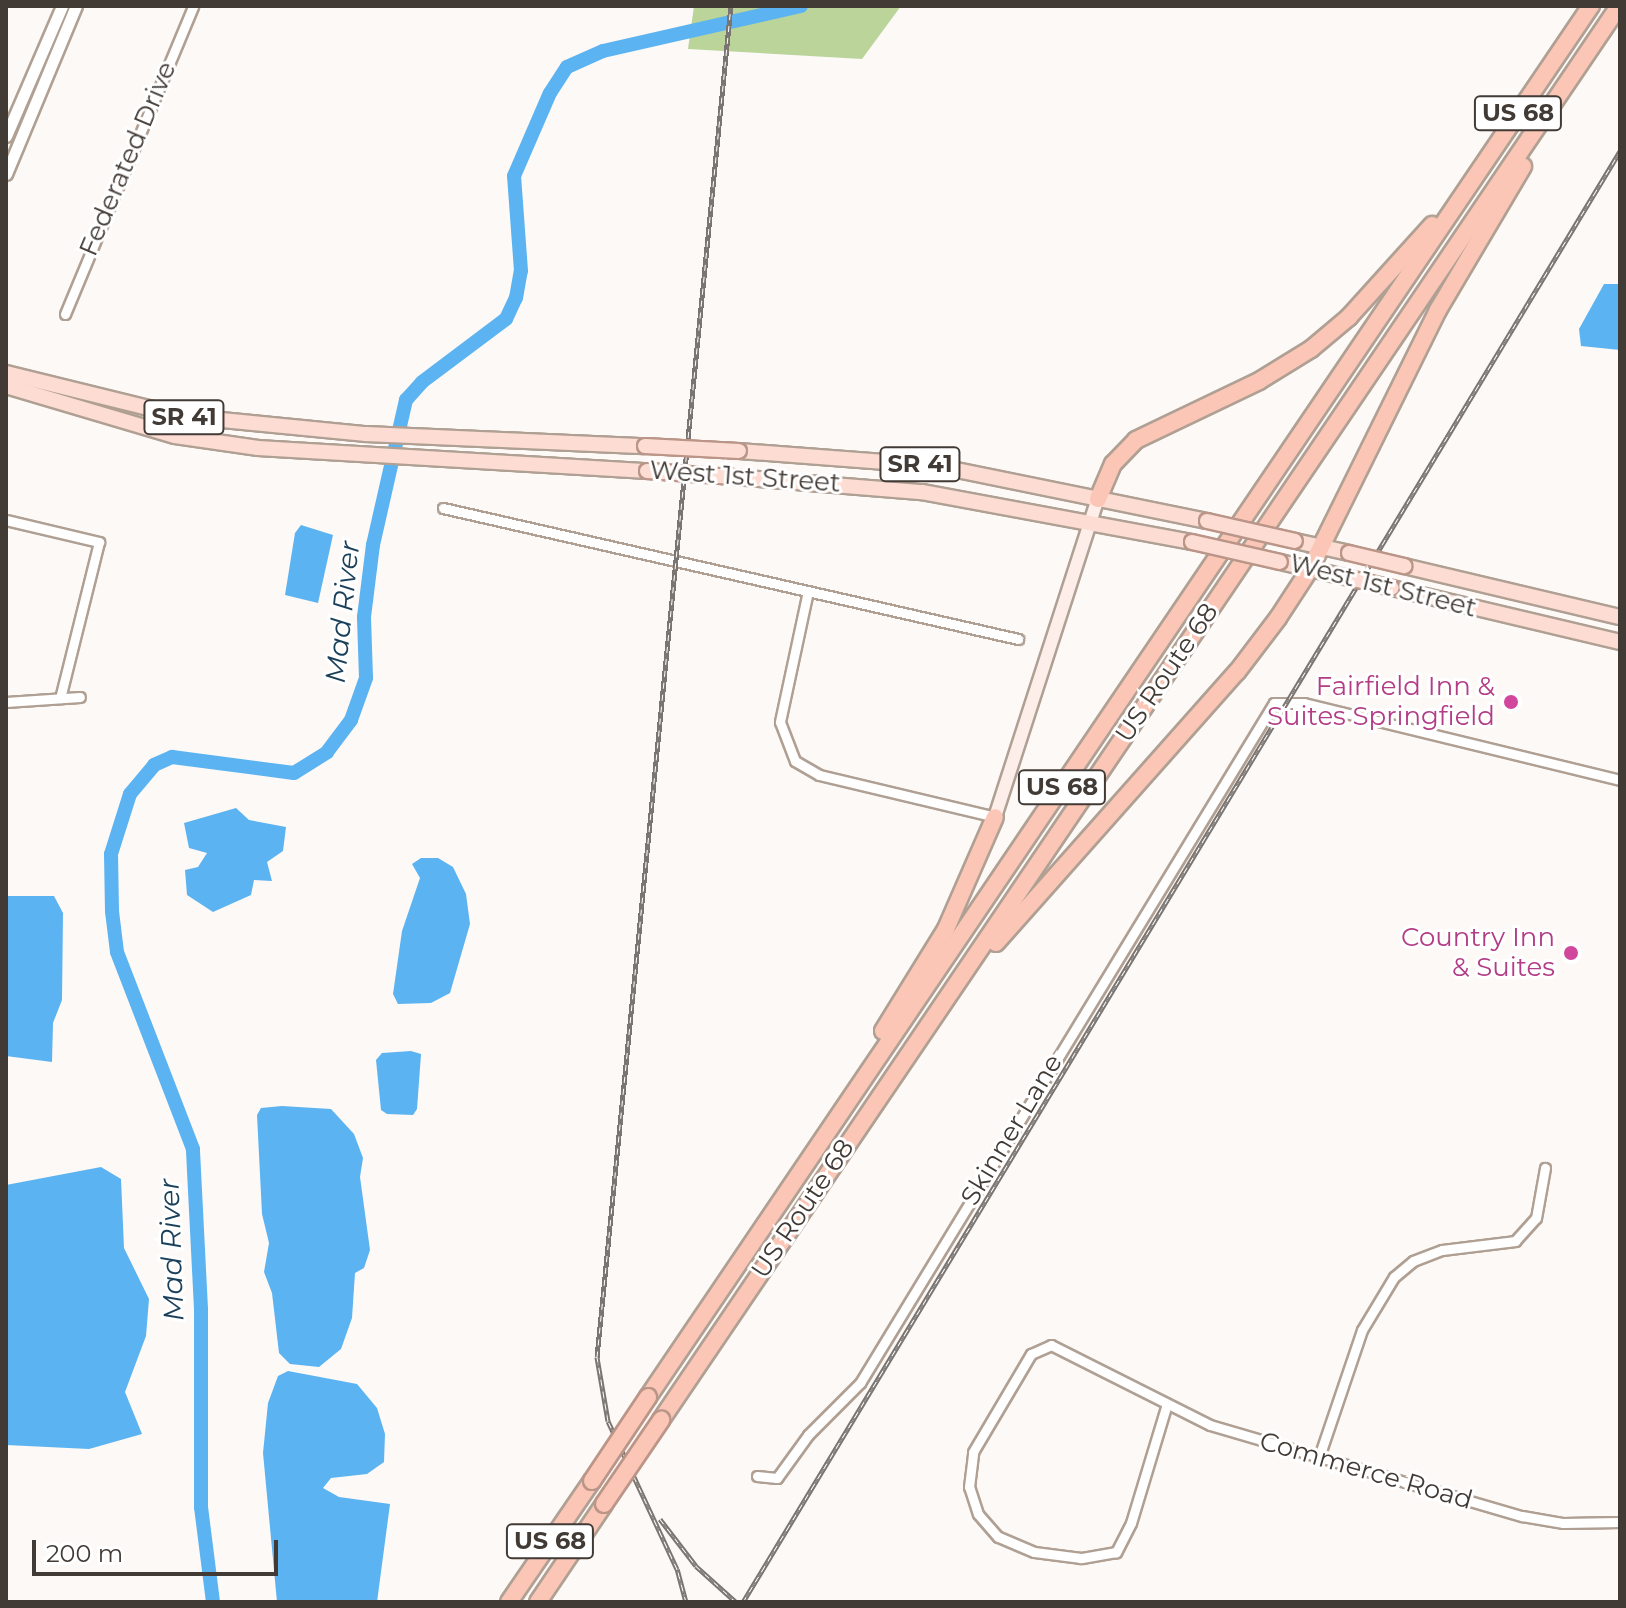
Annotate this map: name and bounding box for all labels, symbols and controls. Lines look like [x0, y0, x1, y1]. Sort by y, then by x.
street label: Federated Drive [73, 57, 183, 261]
road number: US 68 [1472, 93, 1564, 133]
road number: SR 41 [142, 397, 226, 437]
road number: SR 41 [878, 444, 962, 484]
street label: West 1st Street [649, 455, 841, 499]
water label: Mad River [318, 539, 366, 685]
street label: West 1st Street [1286, 548, 1480, 624]
street label: US Route 68 [1109, 598, 1225, 748]
place label: Fairfield Inn & Suites Springfield [1267, 671, 1495, 732]
marker: Fairfield Inn & Suites Springfield [1502, 693, 1520, 711]
road number: US 68 [1016, 767, 1108, 807]
place label: Country Inn & Suites [1401, 922, 1555, 984]
marker: Country Inn & Suites [1562, 944, 1580, 962]
street label: Skinner Lane [955, 1049, 1069, 1211]
street label: US Route 68 [745, 1134, 861, 1284]
water label: Mad River [152, 1178, 190, 1322]
street label: Commerce Road [1256, 1426, 1476, 1516]
road number: US 68 [504, 1521, 596, 1561]
scale bar [36, 1524, 282, 1574]
text: 200 m [46, 1539, 123, 1568]

